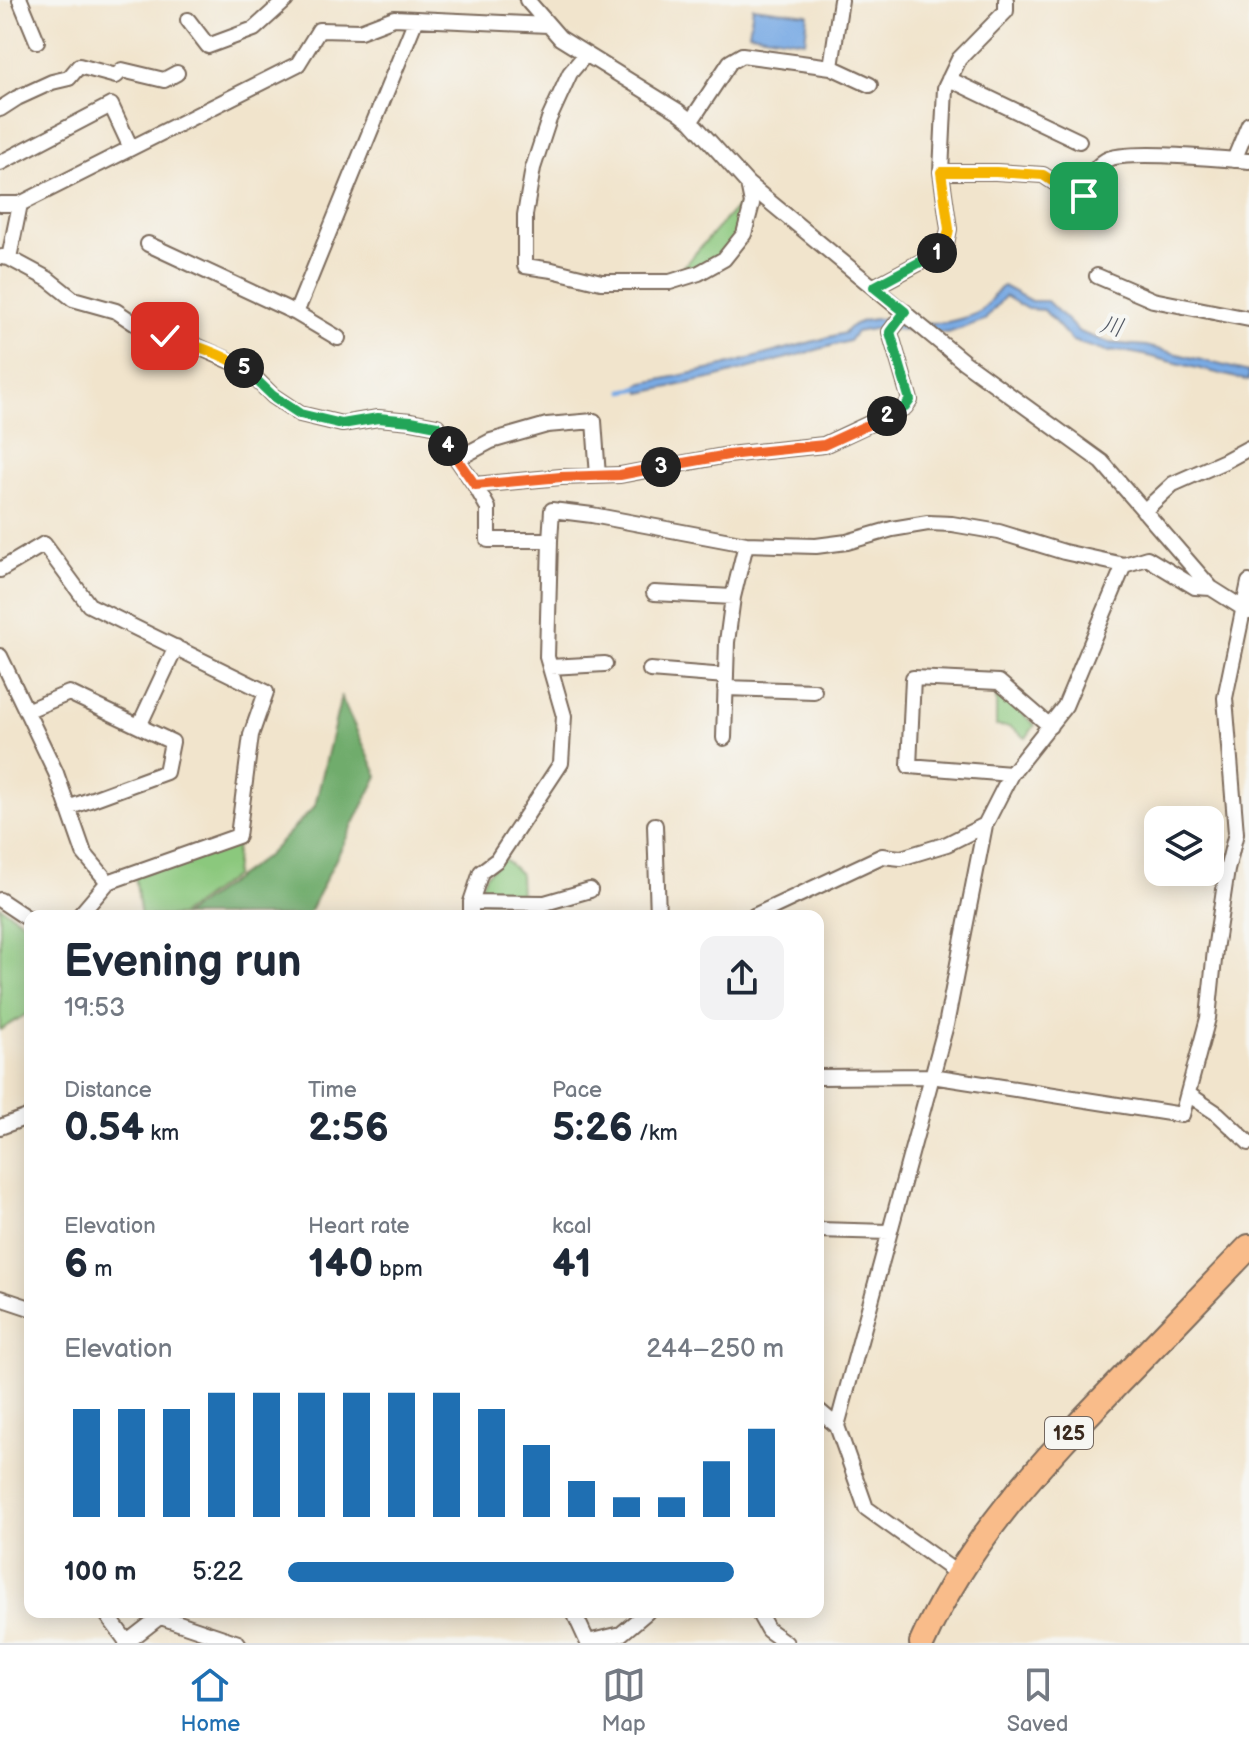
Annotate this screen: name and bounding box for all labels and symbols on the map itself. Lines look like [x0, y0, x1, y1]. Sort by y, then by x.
pin [1050, 162, 1118, 230]
pin: 1 [917, 233, 957, 273]
pin [131, 302, 199, 370]
water label: 川 [1097, 310, 1127, 343]
pin: 5 [224, 348, 264, 388]
pin: 2 [867, 396, 907, 436]
pin: 4 [428, 426, 468, 466]
pin: 3 [641, 447, 681, 487]
road number: 125 [1045, 1417, 1093, 1449]

